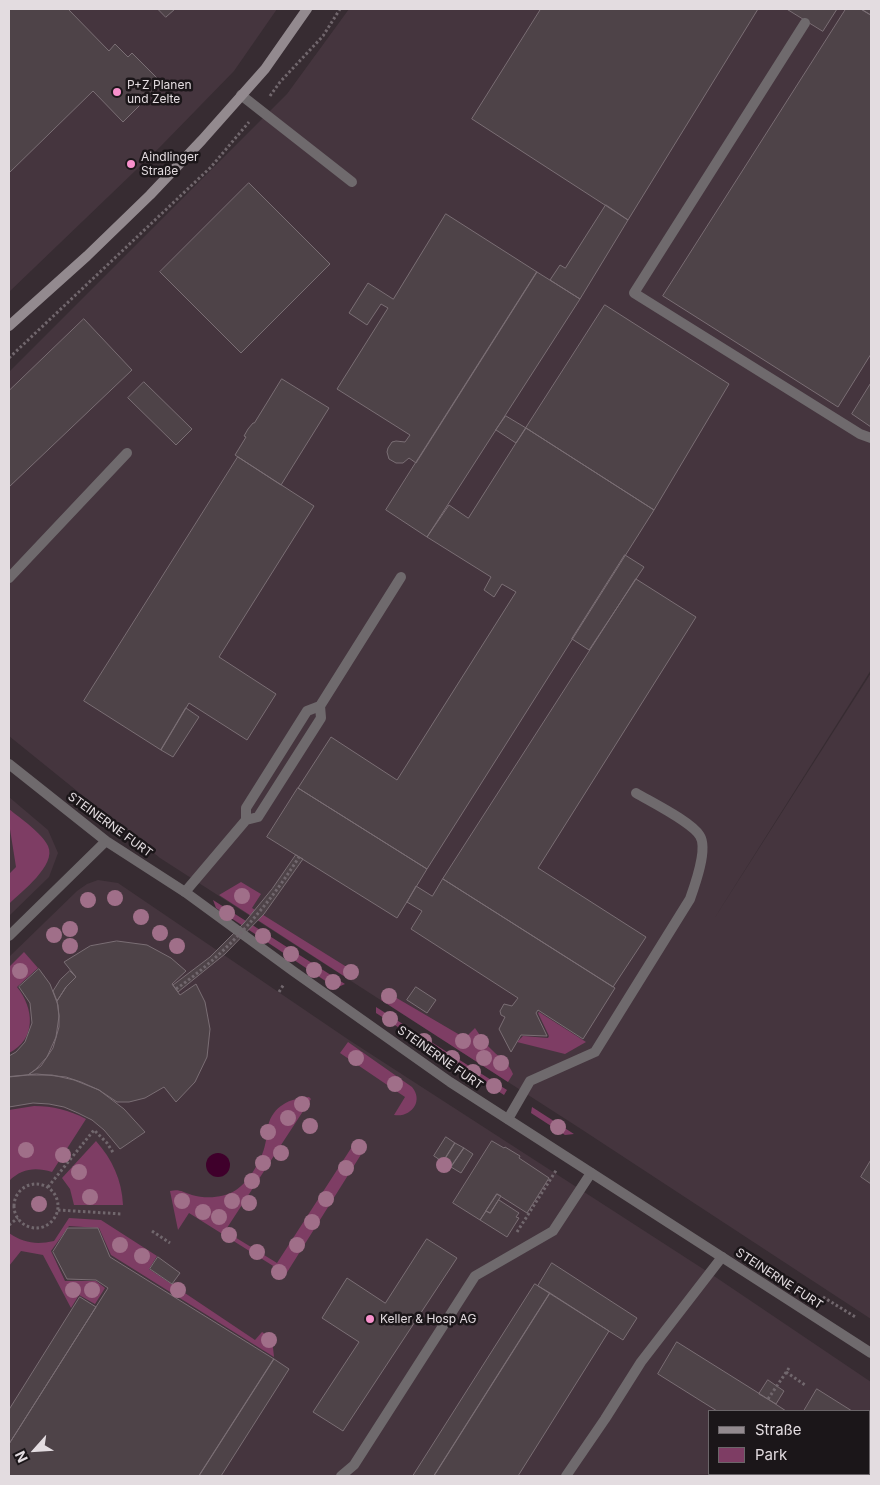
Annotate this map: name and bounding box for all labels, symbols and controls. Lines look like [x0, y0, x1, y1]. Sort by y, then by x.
place label: P+Z Planen und Zelte [127, 78, 191, 106]
marker: P+Z Planen und Zelte [111, 86, 123, 98]
place label: Aindlinger Straße [141, 150, 198, 178]
marker: Aindlinger Straße [125, 158, 137, 170]
street label: STEINERNE FURT [65, 790, 155, 860]
street label: STEINERNE FURT [395, 1023, 485, 1093]
street label: STEINERNE FURT [733, 1245, 825, 1313]
place label: Keller & Hosp AG [380, 1312, 476, 1326]
marker: Keller & Hosp AG [364, 1313, 376, 1325]
legend [708, 1410, 870, 1475]
text: Straße [755, 1420, 802, 1439]
north arrow [10, 1425, 60, 1475]
text: Park [755, 1445, 787, 1464]
text: N [11, 1448, 31, 1465]

